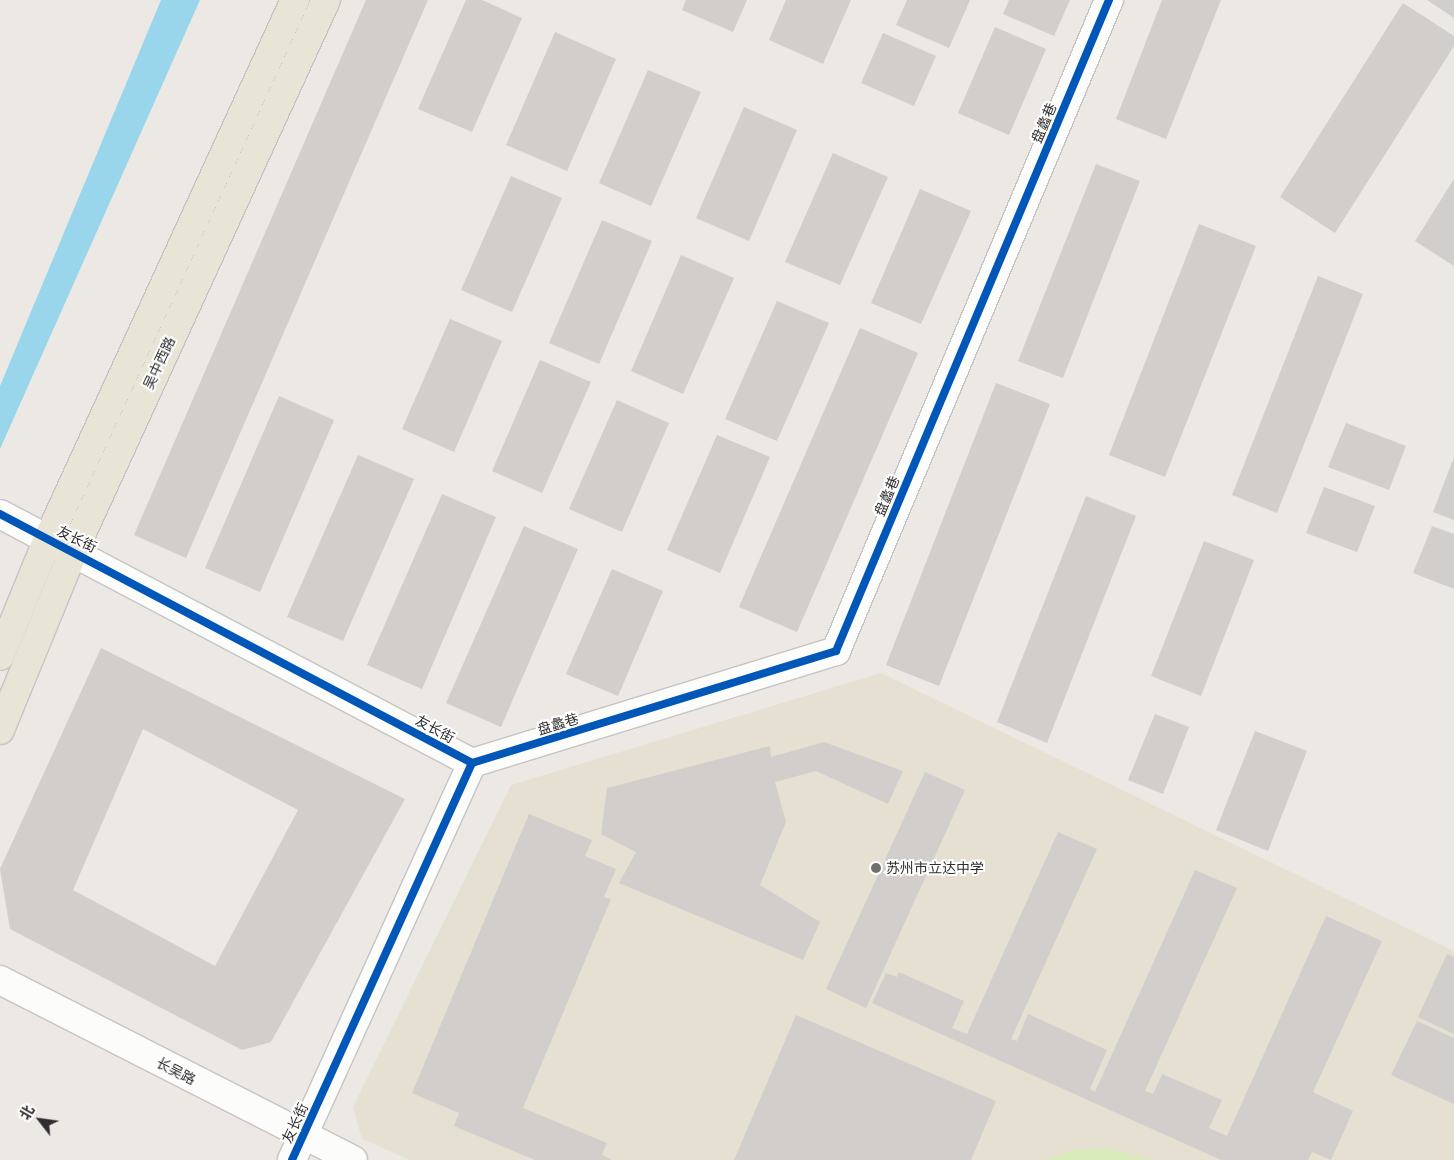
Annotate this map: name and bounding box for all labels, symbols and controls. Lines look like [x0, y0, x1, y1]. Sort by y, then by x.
street label: 盘蠡巷 [1028, 100, 1060, 146]
street label: 吴中西路 [140, 334, 178, 392]
street label: 盘蠡巷 [871, 473, 903, 519]
street label: 友长街 [54, 522, 100, 556]
street label: 盘蠡巷 [535, 710, 581, 738]
street label: 友长街 [413, 712, 457, 746]
place label: 苏州市立达中学 [886, 860, 984, 876]
marker: 苏州市立达中学 [870, 862, 882, 874]
street label: 长吴路 [153, 1054, 199, 1088]
north arrow [15, 1095, 65, 1145]
street label: 友长街 [279, 1100, 311, 1146]
text: 北 [17, 1102, 37, 1123]

